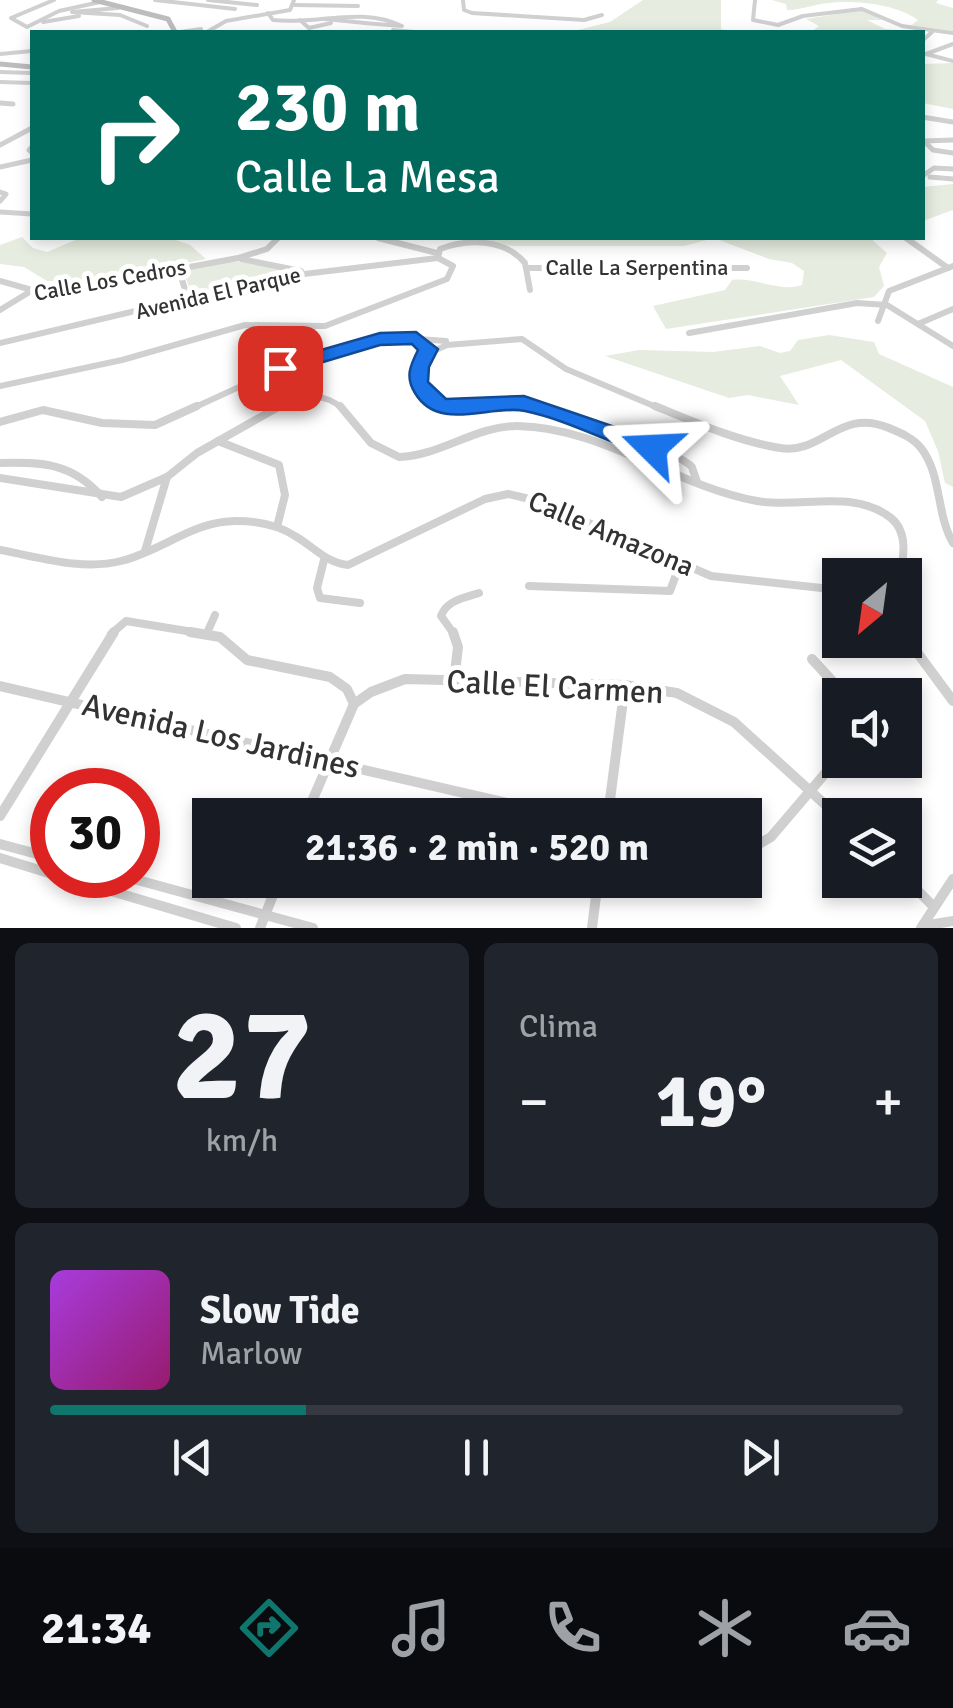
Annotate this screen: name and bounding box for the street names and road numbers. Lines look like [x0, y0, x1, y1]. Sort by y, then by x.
street label: Calle Los Cedros [32, 253, 188, 307]
street label: Calle La Serpentina [546, 254, 728, 281]
street label: Avenida El Parque [133, 261, 303, 325]
street label: Calle Amazona [523, 484, 699, 584]
street label: Calle El Carmen [446, 662, 664, 712]
street label: Avenida Los Jardines [79, 685, 363, 787]

